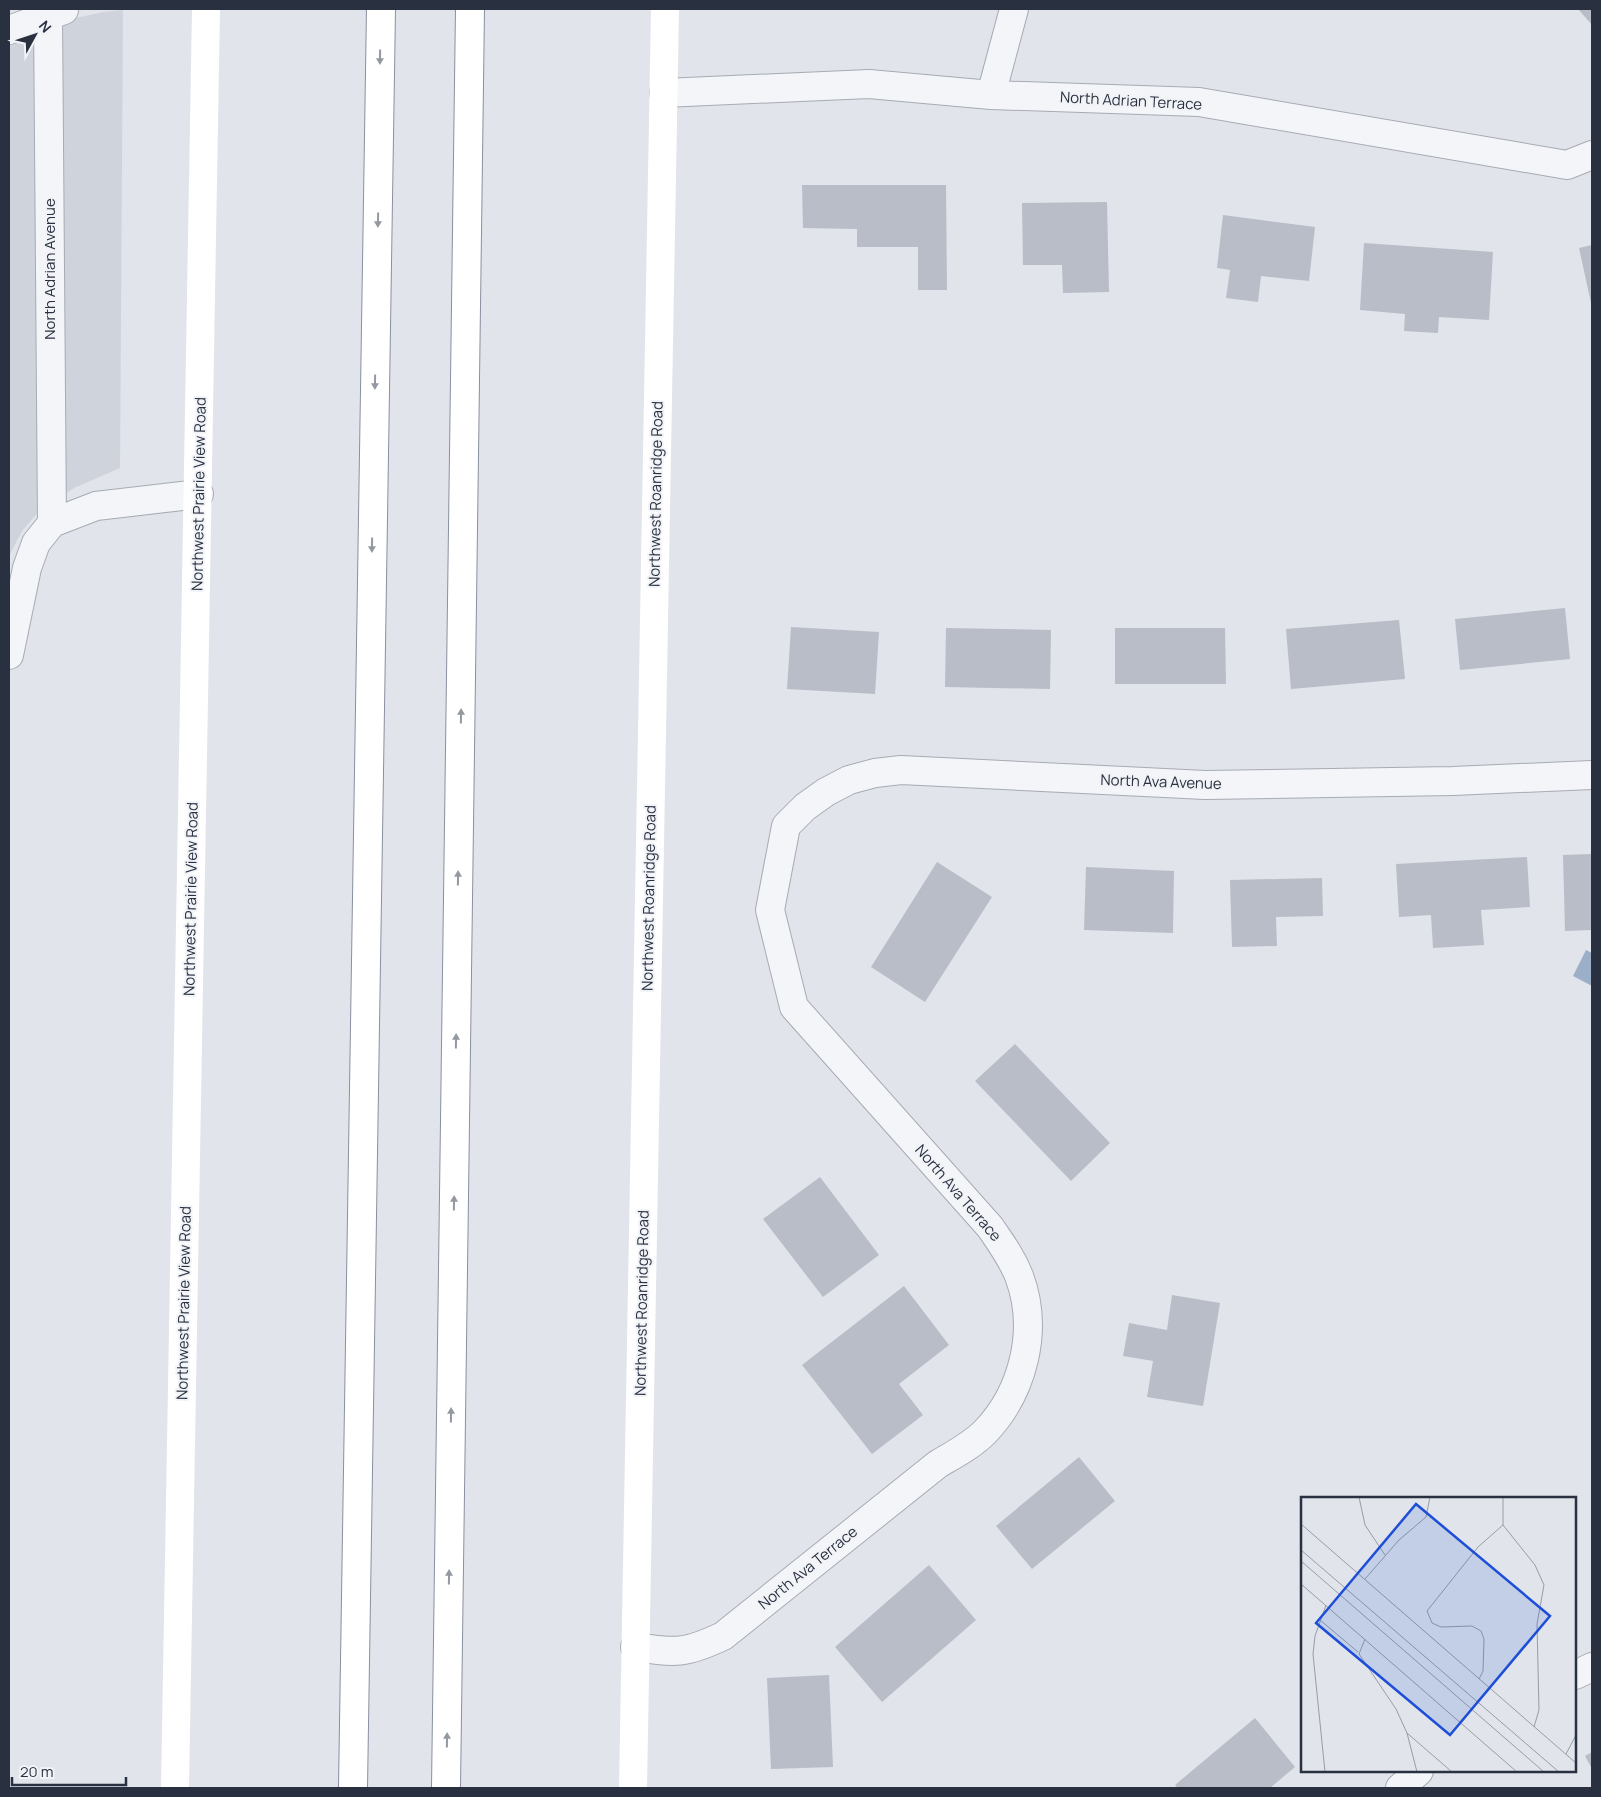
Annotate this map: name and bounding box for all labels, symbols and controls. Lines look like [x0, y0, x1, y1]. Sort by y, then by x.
north arrow [10, 10, 60, 60]
text: N [35, 16, 56, 36]
one-way arrow [376, 50, 384, 66]
street label: North Adrian Terrace [1059, 86, 1203, 115]
street label: North Adrian Avenue [39, 198, 60, 340]
one-way arrow [373, 212, 381, 228]
one-way arrow [371, 375, 379, 391]
street label: Northwest Prairie View Road [186, 397, 211, 591]
street label: Northwest Roanridge Road [643, 401, 668, 587]
one-way arrow [368, 537, 376, 553]
one-way arrow [457, 708, 465, 724]
street label: North Ava Avenue [1100, 769, 1222, 794]
street label: Northwest Prairie View Road [178, 802, 203, 996]
street label: Northwest Roanridge Road [636, 805, 661, 991]
one-way arrow [454, 870, 462, 886]
one-way arrow [452, 1033, 460, 1049]
street label: North Ava Terrace [910, 1140, 1006, 1246]
one-way arrow [450, 1195, 458, 1211]
street label: Northwest Prairie View Road [171, 1206, 196, 1400]
street label: Northwest Roanridge Road [629, 1210, 654, 1396]
one-way arrow [447, 1406, 455, 1422]
inset map [1301, 1497, 1576, 1772]
street label: North Ava Terrace [754, 1521, 862, 1614]
one-way arrow [445, 1569, 453, 1585]
one-way arrow [443, 1731, 451, 1747]
scale bar [12, 1754, 126, 1786]
text: 20 m [20, 1761, 53, 1782]

